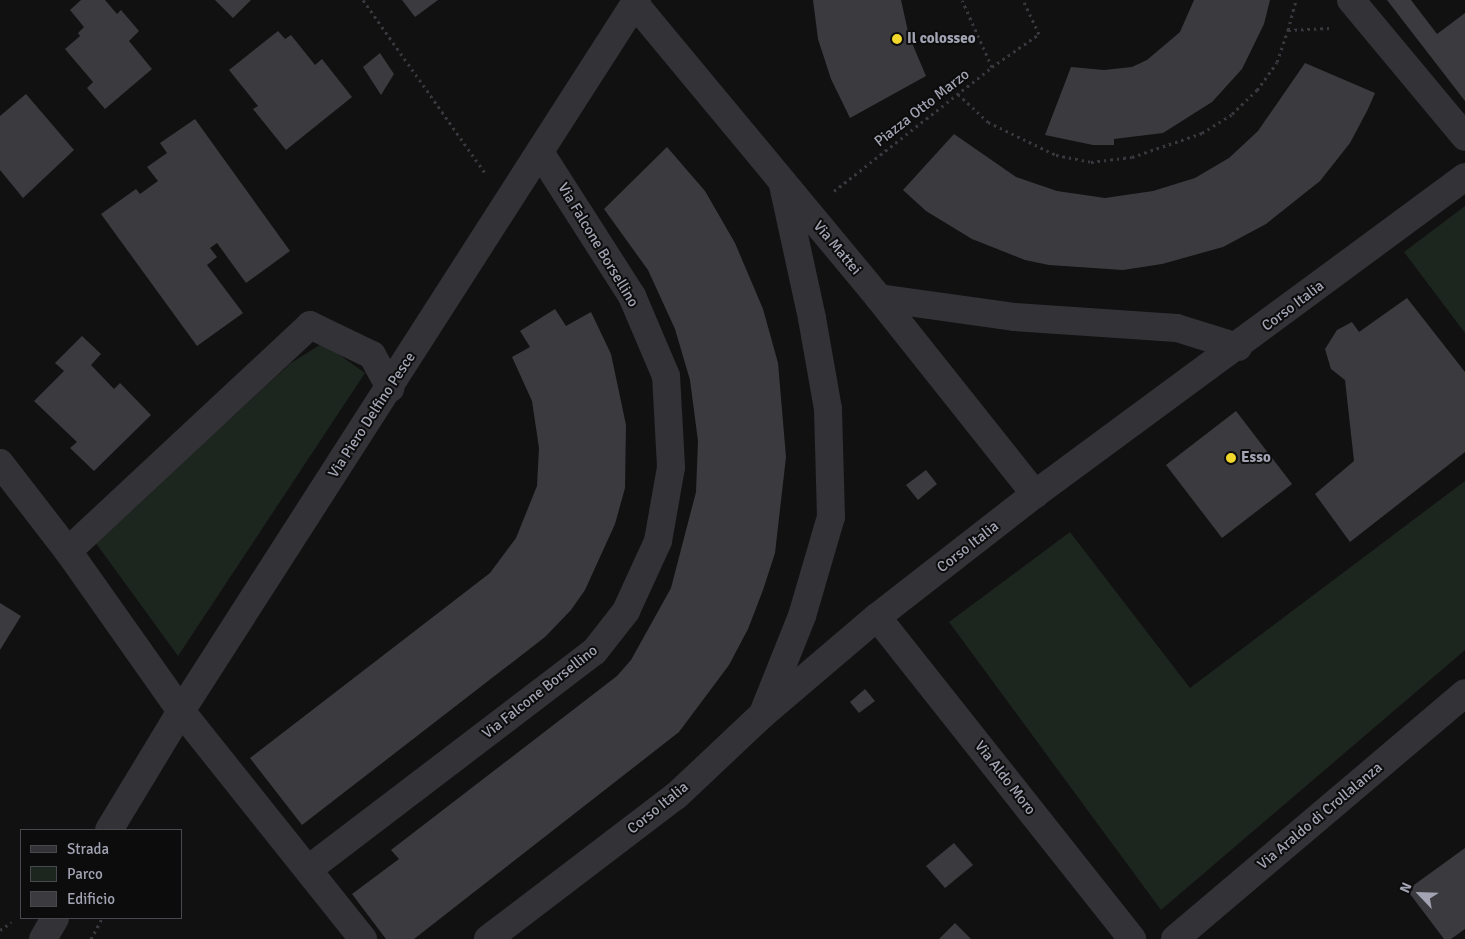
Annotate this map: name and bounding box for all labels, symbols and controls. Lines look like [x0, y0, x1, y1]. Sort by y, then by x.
place label: Il colosseo [907, 30, 975, 48]
marker: Il colosseo [891, 33, 903, 45]
street label: Piazza Otto Marzo [871, 65, 973, 151]
street label: Via Falcone Borsellino [554, 180, 642, 310]
street label: Via Mattei [809, 217, 865, 279]
street label: Corso Italia [1258, 277, 1328, 335]
street label: Via Piero Delfino Pesce [325, 349, 419, 481]
place label: Esso [1241, 449, 1271, 467]
marker: Esso [1225, 452, 1237, 464]
street label: Corso Italia [934, 517, 1002, 577]
street label: Via Falcone Borsellino [479, 641, 601, 743]
street label: Via Aldo Moro [971, 737, 1039, 819]
street label: Via Araldo di Crollalanza [1254, 759, 1386, 873]
street label: Corso Italia [624, 778, 692, 838]
legend [20, 829, 182, 919]
text: Strada [67, 840, 109, 858]
text: Parco [67, 865, 103, 883]
north arrow [1395, 869, 1445, 919]
text: N [1396, 880, 1416, 896]
text: Edificio [67, 890, 115, 908]

